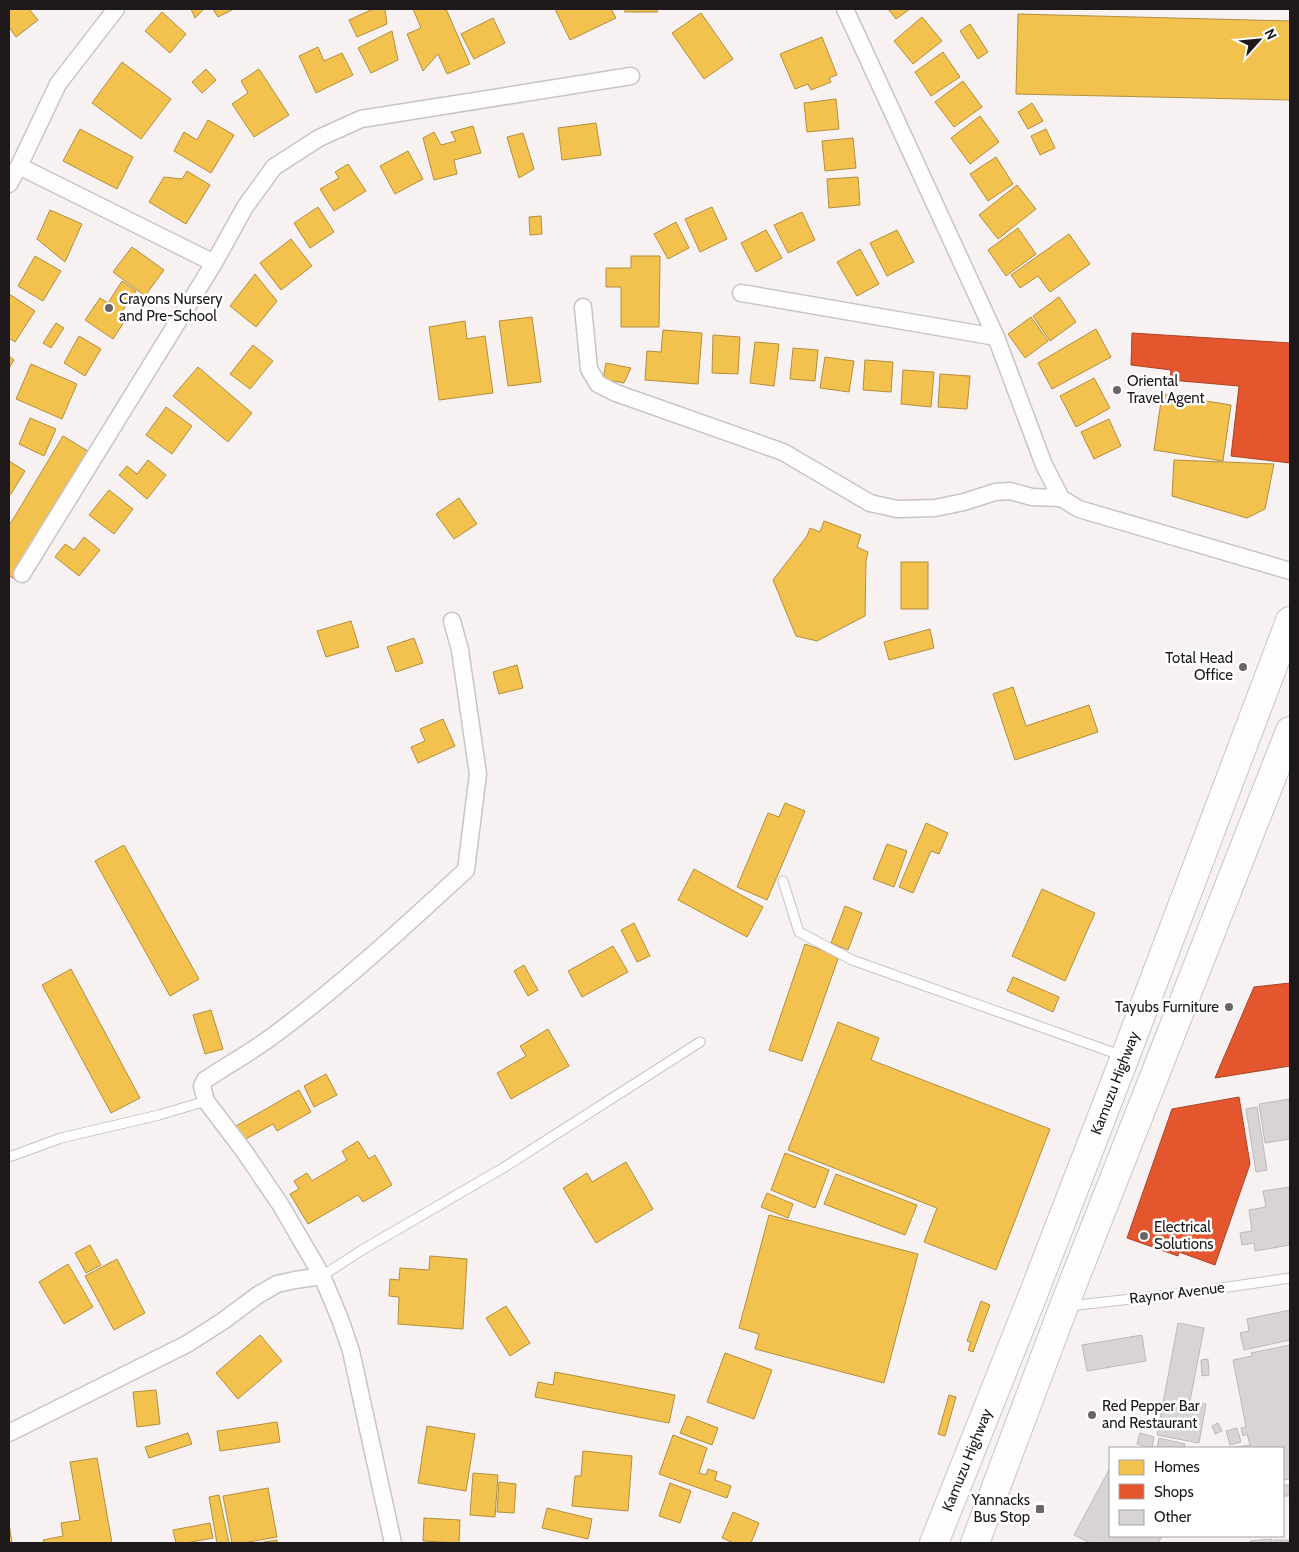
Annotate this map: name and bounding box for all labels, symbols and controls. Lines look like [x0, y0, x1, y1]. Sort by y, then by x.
north arrow [1234, 15, 1284, 65]
text: N [1260, 26, 1281, 43]
place label: Crayons Nursery and Pre-School [119, 290, 223, 325]
marker: Crayons Nursery and Pre-School [103, 302, 115, 314]
place label: Oriental Travel Agent [1127, 372, 1205, 407]
marker: Oriental Travel Agent [1111, 384, 1123, 396]
place label: Total Head Office [1165, 649, 1233, 684]
marker: Total Head Office [1237, 661, 1249, 673]
place label: Tayubs Furniture [1115, 998, 1219, 1016]
marker: Tayubs Furniture [1223, 1001, 1235, 1013]
street label: Kamuzu Highway [1087, 1028, 1143, 1137]
place label: Electrical Solutions [1154, 1218, 1214, 1253]
marker: Electrical Solutions [1138, 1230, 1150, 1242]
street label: Raynor Avenue [1128, 1278, 1226, 1308]
place label: Red Pepper Bar and Restaurant [1102, 1397, 1200, 1432]
street label: Kamuzu Highway [938, 1406, 996, 1514]
marker: Red Pepper Bar and Restaurant [1086, 1409, 1098, 1421]
legend [1109, 1447, 1284, 1537]
text: Homes [1154, 1458, 1200, 1476]
text: Shops [1154, 1483, 1194, 1501]
place label: Yannacks Bus Stop [971, 1491, 1030, 1526]
marker: Yannacks Bus Stop [1034, 1503, 1046, 1515]
text: Other [1154, 1508, 1191, 1526]

